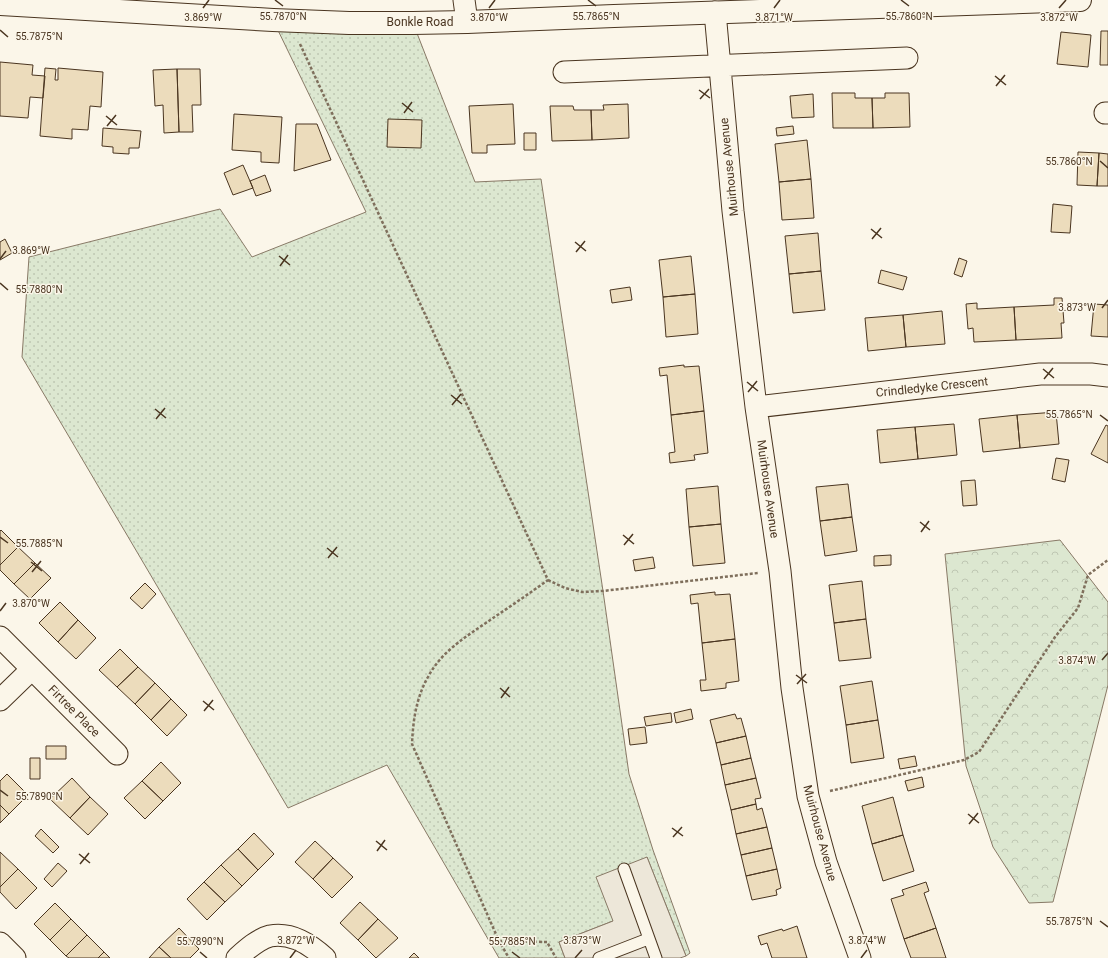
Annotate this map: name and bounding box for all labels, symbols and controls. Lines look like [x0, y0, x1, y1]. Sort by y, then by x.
text: 55.7870°N [259, 11, 307, 22]
text: 55.7865°N [572, 11, 620, 22]
text: 55.7860°N [885, 11, 933, 22]
text: 3.869°W [184, 12, 222, 23]
text: 3.870°W [470, 12, 508, 23]
text: 3.871°W [755, 12, 793, 23]
text: 3.872°W [1040, 12, 1078, 23]
street label: Bonkle Road [387, 15, 453, 29]
text: 55.7875°N [15, 31, 63, 42]
street label: Muirhouse Avenue [717, 117, 741, 217]
text: 55.7860°N [1045, 156, 1093, 167]
text: 3.869°W [12, 245, 50, 256]
text: 55.7880°N [15, 284, 63, 295]
text: 3.873°W [1058, 302, 1096, 313]
street label: Crindledyke Crescent [875, 374, 989, 400]
text: 55.7865°N [1045, 409, 1093, 420]
street label: Muirhouse Avenue [754, 439, 782, 539]
text: 55.7885°N [15, 538, 63, 549]
text: 3.870°W [12, 598, 50, 609]
text: 3.874°W [1058, 655, 1096, 666]
street label: Firtree Place [45, 682, 103, 740]
street label: Muirhouse Avenue [800, 783, 840, 883]
text: 55.7890°N [15, 791, 63, 802]
text: 55.7875°N [1045, 916, 1093, 927]
text: 3.872°W [277, 935, 315, 946]
text: 3.873°W [563, 935, 601, 946]
text: 3.874°W [848, 935, 886, 946]
text: 55.7890°N [176, 936, 224, 947]
text: 55.7885°N [488, 936, 536, 947]

